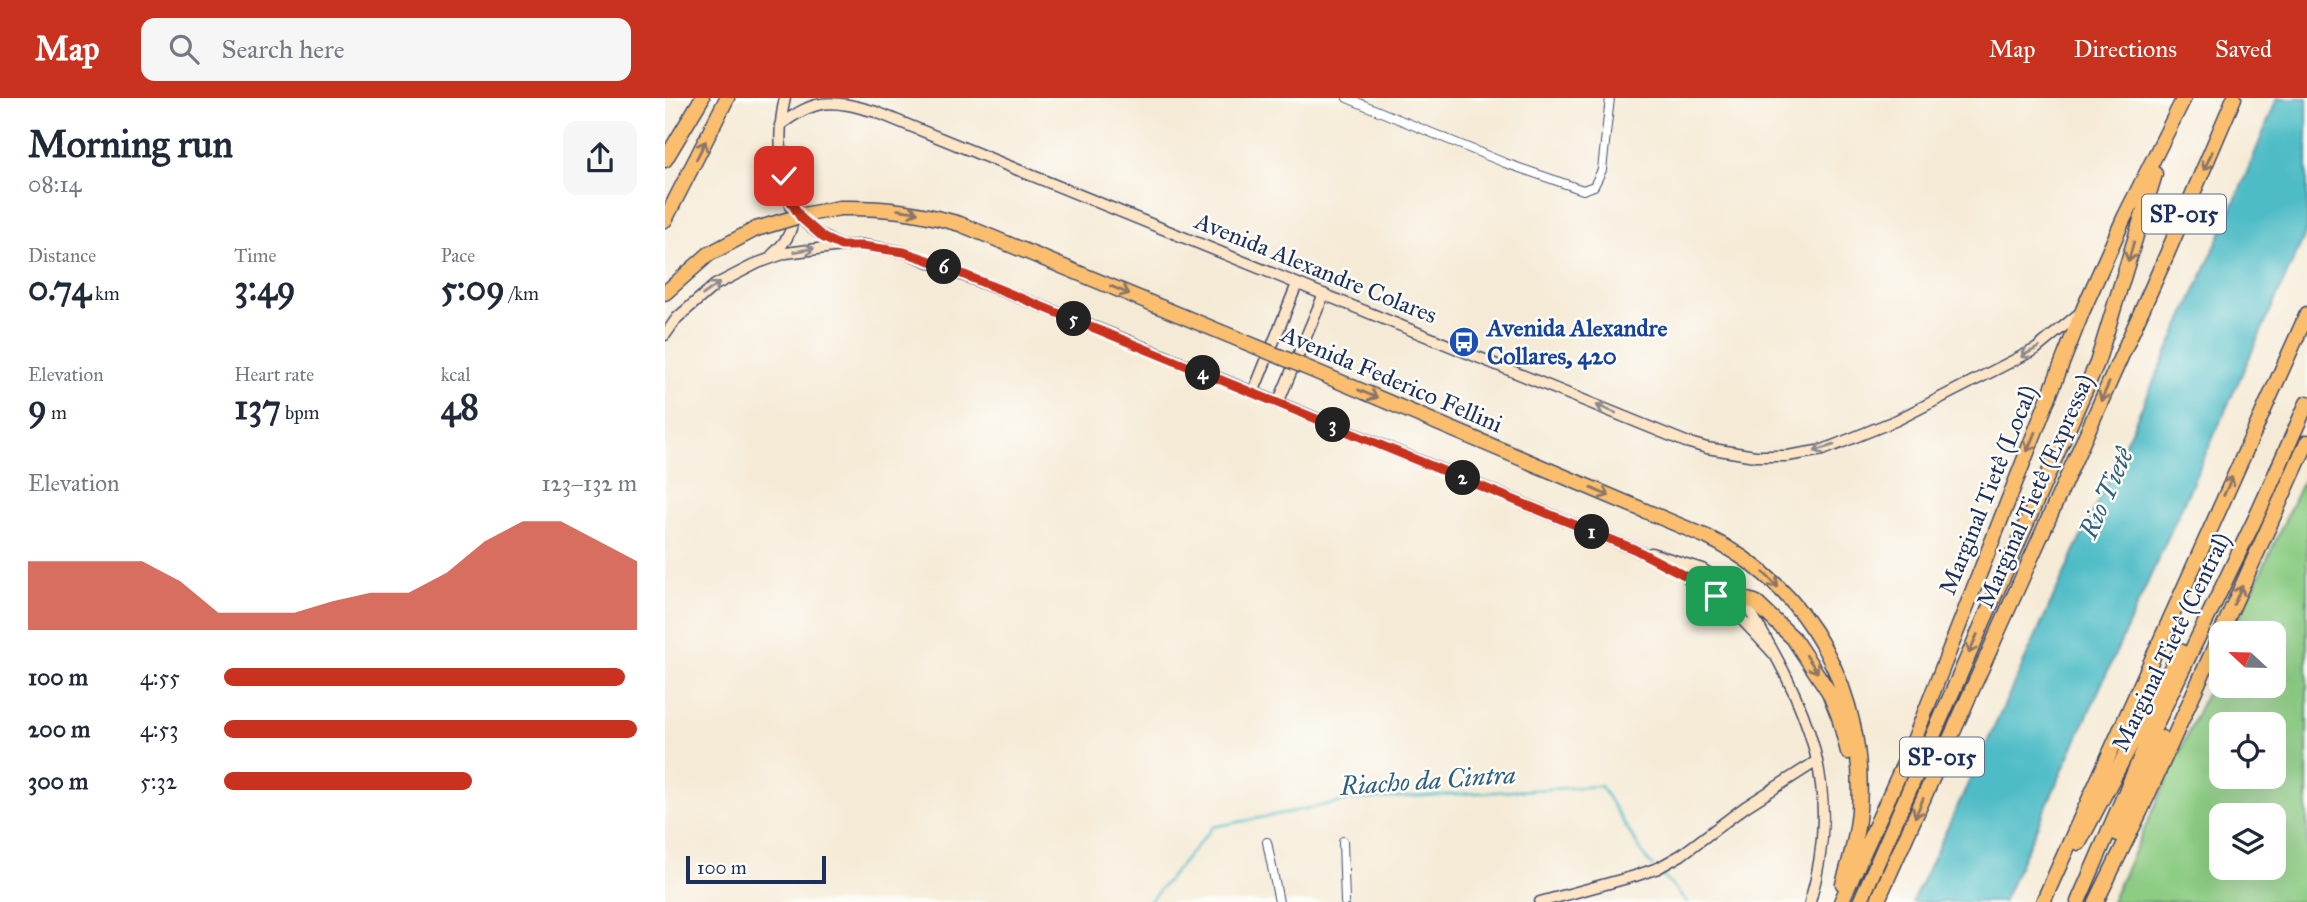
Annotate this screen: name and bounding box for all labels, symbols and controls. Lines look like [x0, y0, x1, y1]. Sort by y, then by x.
search box [141, 18, 631, 81]
text: Map [35, 29, 99, 69]
icon: search [165, 30, 203, 68]
text: Search here [221, 33, 345, 65]
text: Map [1989, 34, 2036, 64]
text: Directions [2074, 34, 2177, 64]
text: Saved [2215, 34, 2272, 64]
text: Morning run [28, 121, 233, 167]
button: share [563, 121, 637, 195]
one-way arrow [695, 140, 709, 161]
pin [754, 146, 814, 206]
one-way arrow [2201, 150, 2214, 171]
icon: check [765, 157, 803, 195]
text: 08:14 [28, 170, 81, 198]
road number: SP-015 [2142, 195, 2226, 234]
one-way arrow [896, 205, 918, 218]
street label: Avenida Alexandre Colares [1190, 205, 1441, 330]
one-way arrow [2124, 240, 2137, 262]
one-way arrow [792, 243, 815, 256]
text: Distance [28, 244, 96, 267]
text: Time [234, 244, 276, 267]
text: Pace [441, 244, 475, 267]
pin: 6 [927, 250, 961, 284]
text: 6 [939, 255, 948, 278]
text: 0.74 [28, 267, 91, 310]
text: 3:49 [234, 267, 295, 310]
text: 5:09 [441, 267, 505, 310]
text: km [91, 282, 120, 305]
text: /km [505, 282, 539, 305]
one-way arrow [701, 282, 719, 297]
one-way arrow [1109, 284, 1131, 297]
pin: 5 [1057, 302, 1091, 336]
text: 5 [1069, 307, 1078, 330]
place label: Avenida Alexandre Collares, 420 [1485, 313, 1667, 371]
street label: Avenida Federico Fellini [1276, 318, 1508, 439]
bus stop icon: Avenida Alexandre Collares, 420 [1447, 325, 1481, 359]
one-way arrow [2020, 346, 2041, 359]
pin: 4 [1185, 356, 1221, 390]
text: 4 [1197, 361, 1208, 384]
text: Elevation [28, 363, 103, 386]
text: Heart rate [234, 363, 314, 386]
text: kcal [441, 363, 471, 386]
street label: Marginal Tietê (Expressa) [1970, 369, 2100, 613]
street label: Marginal Tietê (Local) [1932, 381, 2044, 599]
one-way arrow [2098, 381, 2111, 402]
text: 9 [28, 386, 47, 429]
text: 137 [234, 386, 281, 429]
text: 48 [441, 386, 479, 429]
one-way arrow [1356, 388, 1378, 401]
text: m [47, 401, 67, 424]
text: bpm [281, 401, 320, 424]
one-way arrow [1595, 402, 1617, 415]
pin: 3 [1315, 408, 1351, 442]
text: 3 [1329, 413, 1336, 436]
one-way arrow [2024, 430, 2037, 452]
one-way arrow [1814, 442, 1836, 455]
water label: Rio Tietê [2072, 442, 2141, 544]
pin: 2 [1445, 460, 1481, 496]
text: 2 [1458, 466, 1467, 489]
text: Elevation [28, 469, 119, 497]
text: 123–132 m [541, 469, 637, 497]
one-way arrow [2222, 476, 2235, 498]
one-way arrow [1589, 486, 1610, 499]
pin: 1 [1574, 514, 1609, 550]
text: 1 [1588, 520, 1595, 543]
street label: Marginal Tietê (Central) [2105, 528, 2237, 756]
pin [1686, 566, 1746, 626]
one-way arrow [1762, 572, 1779, 589]
icon: arrive [1697, 577, 1735, 615]
one-way arrow [2231, 585, 2245, 606]
north arrow [2209, 621, 2285, 698]
map controls [2209, 621, 2286, 880]
one-way arrow [1966, 633, 1979, 654]
one-way arrow [1805, 654, 1819, 673]
text: 100 m [28, 663, 88, 691]
text: 4:55 [140, 663, 180, 691]
button: locate [2209, 712, 2286, 789]
text: 200 m [28, 715, 90, 743]
text: 4:53 [140, 715, 179, 743]
road number: SP-015 [1900, 737, 1984, 776]
water label: Riacho da Cintra [1338, 758, 1517, 802]
text: 300 m [28, 767, 88, 795]
text: 5:32 [140, 767, 177, 795]
one-way arrow [1912, 797, 1925, 818]
button: layers [2209, 803, 2286, 880]
scale bar [686, 853, 826, 885]
text: 100 m [697, 856, 747, 879]

